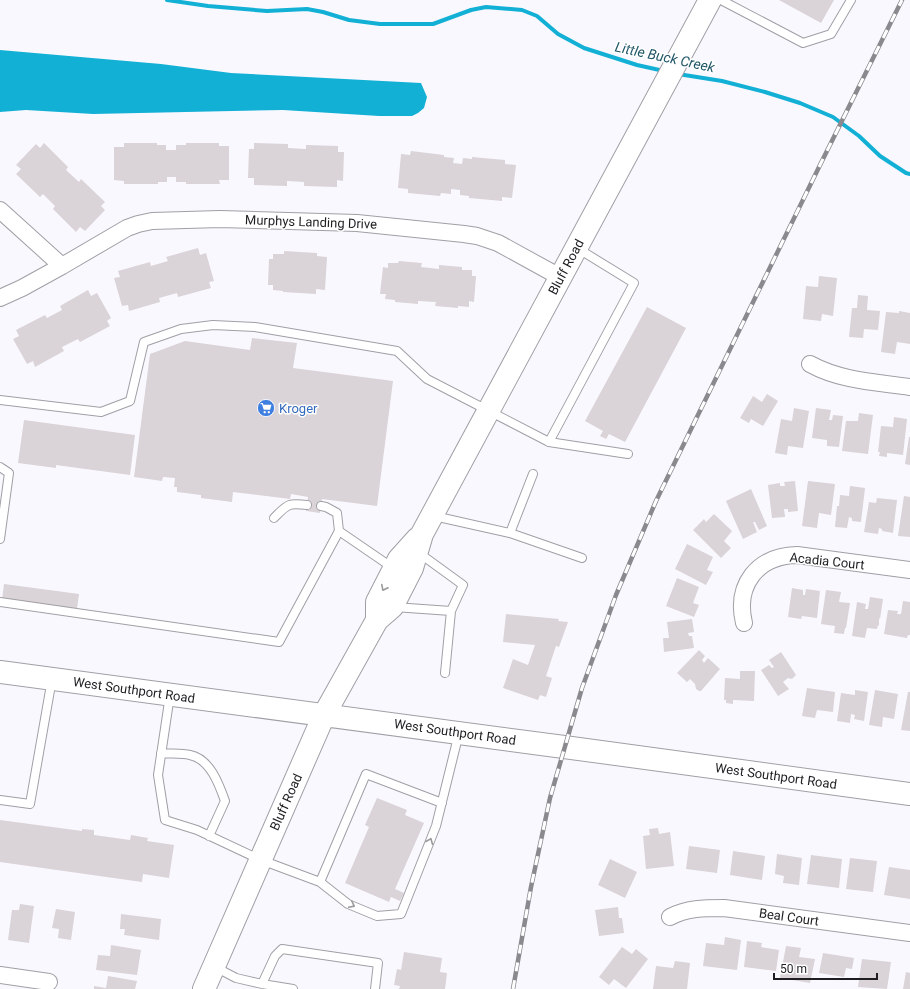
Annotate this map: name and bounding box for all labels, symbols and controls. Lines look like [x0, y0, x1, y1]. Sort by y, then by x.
water label: Little Buck Creek [614, 39, 717, 76]
street label: Murphys Landing Drive [245, 212, 377, 232]
street label: Bluff Road [545, 237, 587, 297]
supermarket icon: Kroger [256, 398, 276, 418]
place label: Kroger [279, 401, 318, 416]
street label: Acadia Court [789, 550, 865, 572]
one-way arrow [381, 584, 388, 591]
street label: West Southport Road [72, 674, 196, 706]
street label: West Southport Road [393, 716, 517, 748]
street label: West Southport Road [714, 760, 838, 792]
street label: Bluff Road [267, 771, 305, 833]
one-way arrow [425, 838, 433, 845]
one-way arrow [347, 900, 355, 908]
street label: Beal Court [758, 905, 820, 929]
scale bar [774, 955, 877, 981]
text: 50 m [780, 962, 807, 976]

